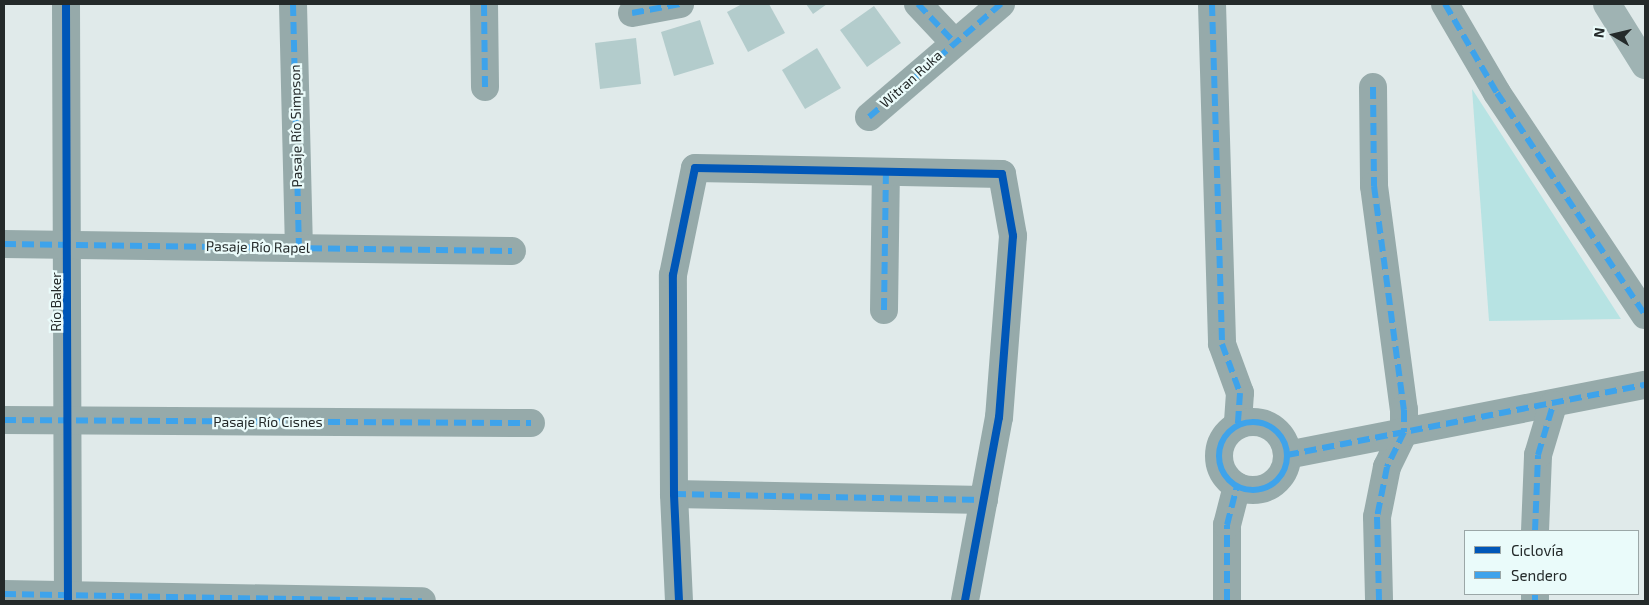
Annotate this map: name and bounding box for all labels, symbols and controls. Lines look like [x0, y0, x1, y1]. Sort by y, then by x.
north arrow [1589, 10, 1639, 60]
text: N [1590, 26, 1608, 39]
street label: Witran Ruka [876, 47, 946, 111]
street label: Pasaje Río Simpson [287, 64, 305, 188]
street label: Pasaje Río Rapel [206, 238, 310, 256]
street label: Río Baker [48, 272, 64, 332]
street label: Pasaje Río Cisnes [213, 414, 323, 430]
legend [1464, 530, 1639, 595]
text: Ciclovía [1511, 541, 1563, 559]
text: Sendero [1511, 566, 1567, 584]

